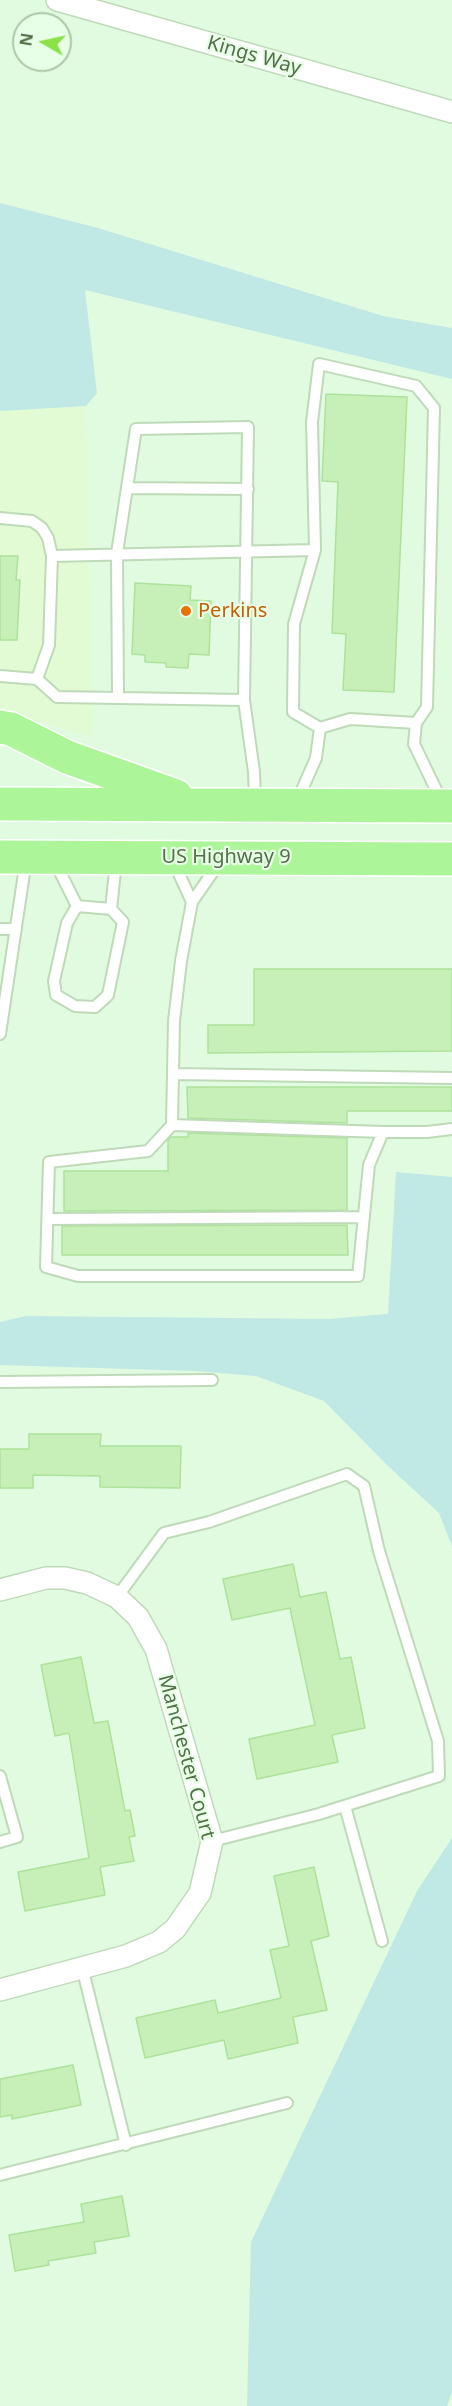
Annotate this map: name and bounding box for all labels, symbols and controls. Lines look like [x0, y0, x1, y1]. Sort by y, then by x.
north arrow [12, 12, 72, 72]
text: N [14, 31, 38, 48]
street label: Kings Way [204, 31, 304, 81]
place label: Perkins [198, 599, 267, 623]
marker: Perkins [179, 604, 193, 618]
street label: US Highway 9 [161, 845, 291, 869]
street label: Manchester Court [153, 1672, 219, 1842]

